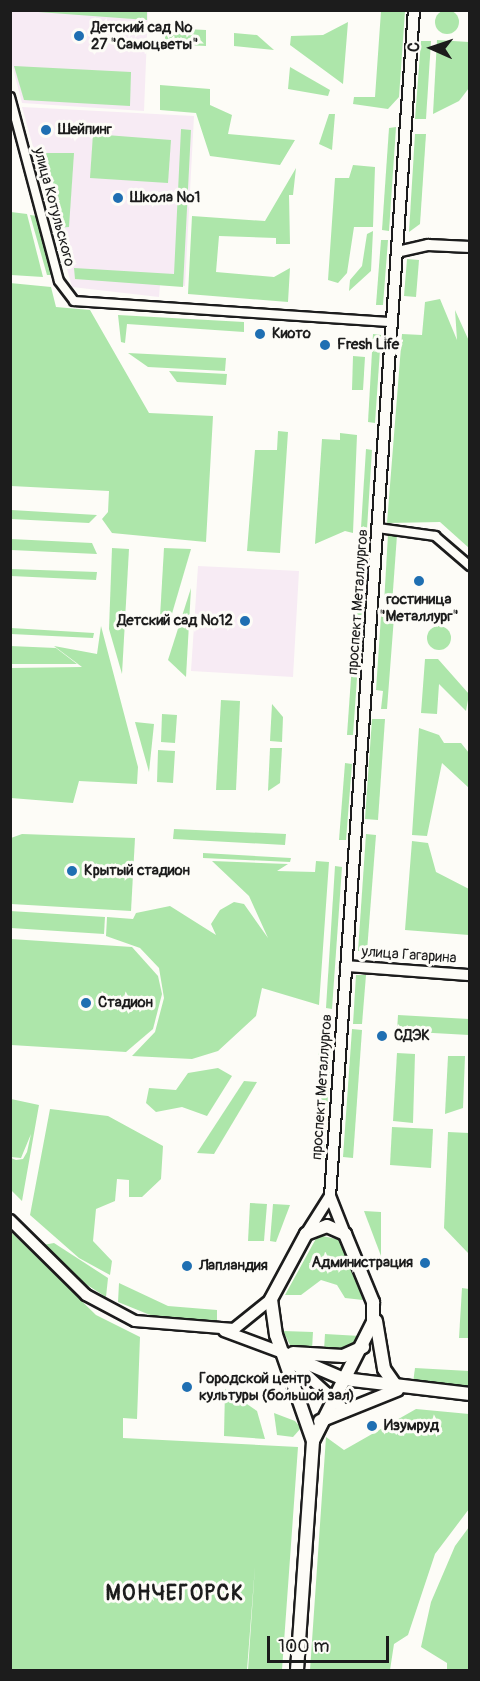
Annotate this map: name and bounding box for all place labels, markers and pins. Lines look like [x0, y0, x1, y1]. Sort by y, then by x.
place label: Детский сад № 27 "Самоцветы" [91, 18, 198, 53]
marker: Детский сад № 27 "Самоцветы" [72, 29, 86, 43]
place label: Шейпинг [58, 121, 112, 139]
marker: Шейпинг [39, 123, 53, 137]
place label: Школа №1 [130, 189, 200, 207]
marker: Школа №1 [111, 191, 125, 205]
place label: Киото [272, 325, 311, 343]
marker: Киото [253, 327, 267, 341]
place label: Fresh Life [337, 336, 399, 354]
marker: Fresh Life [318, 338, 332, 352]
marker: гостиница "Металлург" [412, 574, 426, 588]
place label: гостиница "Металлург" [379, 590, 459, 625]
place label: Детский сад №12 [117, 612, 233, 630]
marker: Детский сад №12 [238, 614, 252, 628]
place label: Крытый стадион [84, 862, 190, 880]
marker: Крытый стадион [65, 864, 79, 878]
place label: Стадион [98, 994, 153, 1012]
marker: Стадион [79, 996, 93, 1010]
place label: СДЭК [394, 1027, 430, 1045]
marker: СДЭК [375, 1029, 389, 1043]
place label: Администрация [312, 1254, 413, 1272]
marker: Администрация [418, 1256, 432, 1270]
place label: Лапландия [199, 1257, 268, 1275]
marker: Лапландия [180, 1259, 194, 1273]
place label: Городской центр культуры (большой зал) [199, 1369, 355, 1404]
marker: Городской центр культуры (большой зал) [180, 1380, 194, 1394]
place label: Изумруд [384, 1417, 439, 1435]
marker: Изумруд [365, 1419, 379, 1433]

